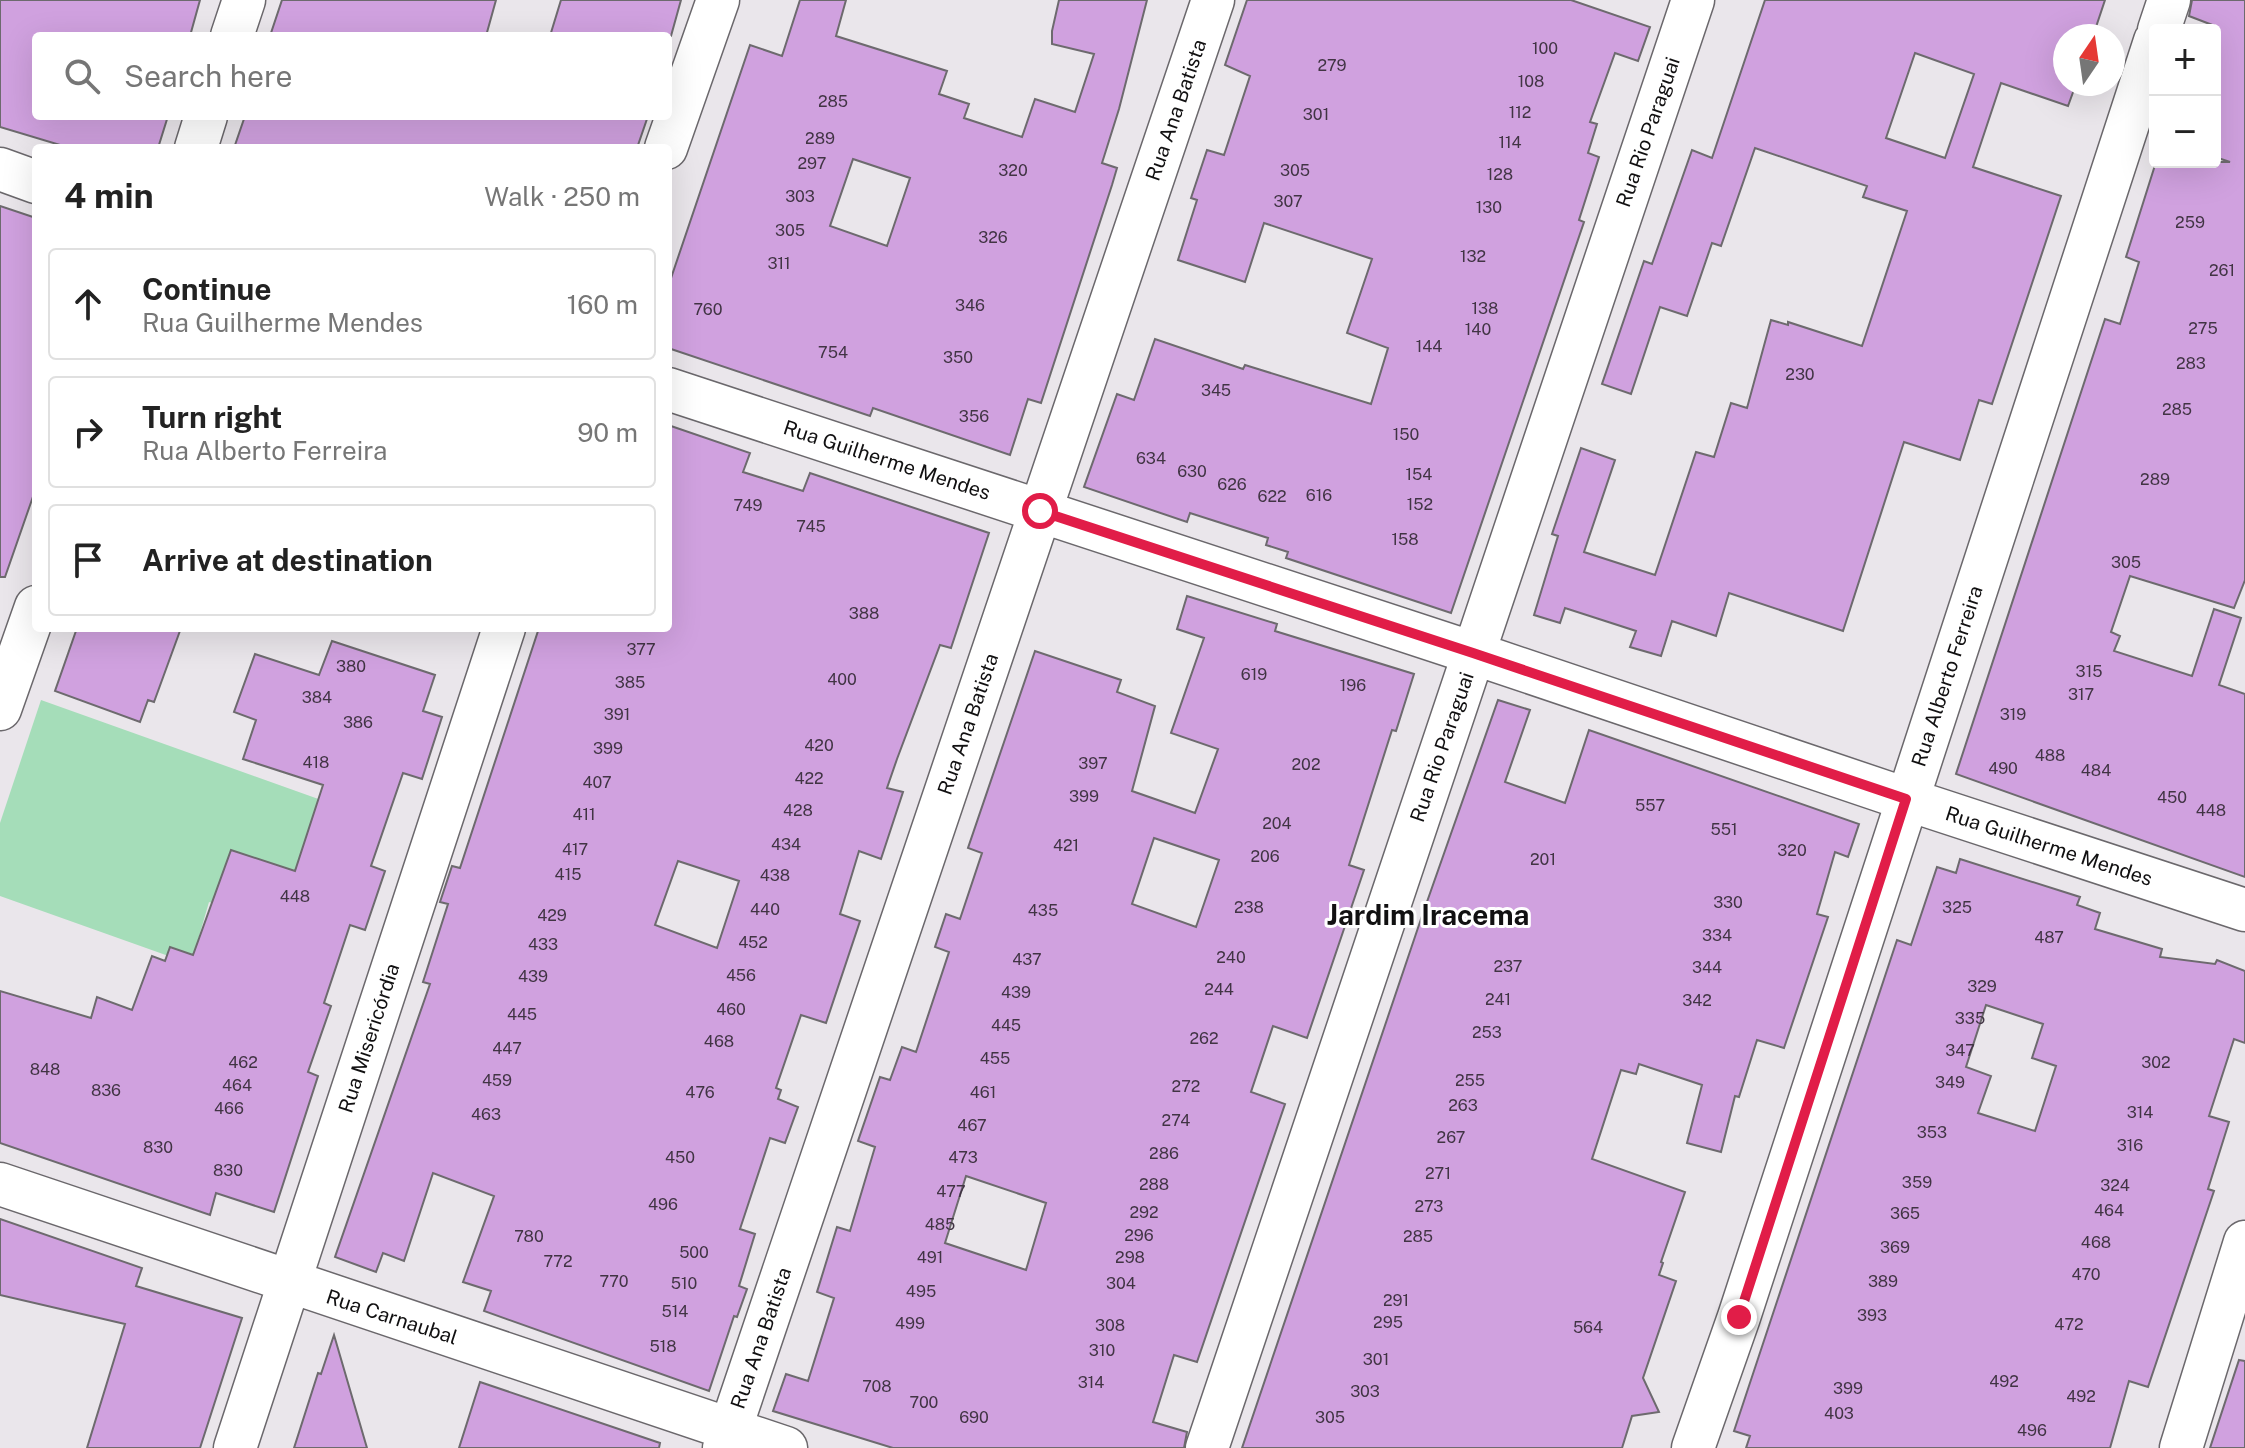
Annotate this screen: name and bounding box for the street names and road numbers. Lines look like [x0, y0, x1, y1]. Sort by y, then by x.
street label: Rua Ana Batista [1141, 36, 1211, 184]
street label: Rua Rio Paraguai [1611, 54, 1685, 210]
street label: Rua Guilherme Mendes [781, 415, 993, 505]
street label: Rua Alberto Ferreira [1906, 583, 1988, 769]
street label: Rua Ana Batista [933, 650, 1003, 798]
street label: Rua Rio Paraguai [1405, 669, 1479, 825]
street label: Rua Guilherme Mendes [1943, 801, 2155, 891]
street label: Rua Misericórdia [334, 960, 404, 1116]
street label: Rua Ana Batista [726, 1264, 796, 1412]
street label: Rua Carnaubal [323, 1284, 461, 1350]

